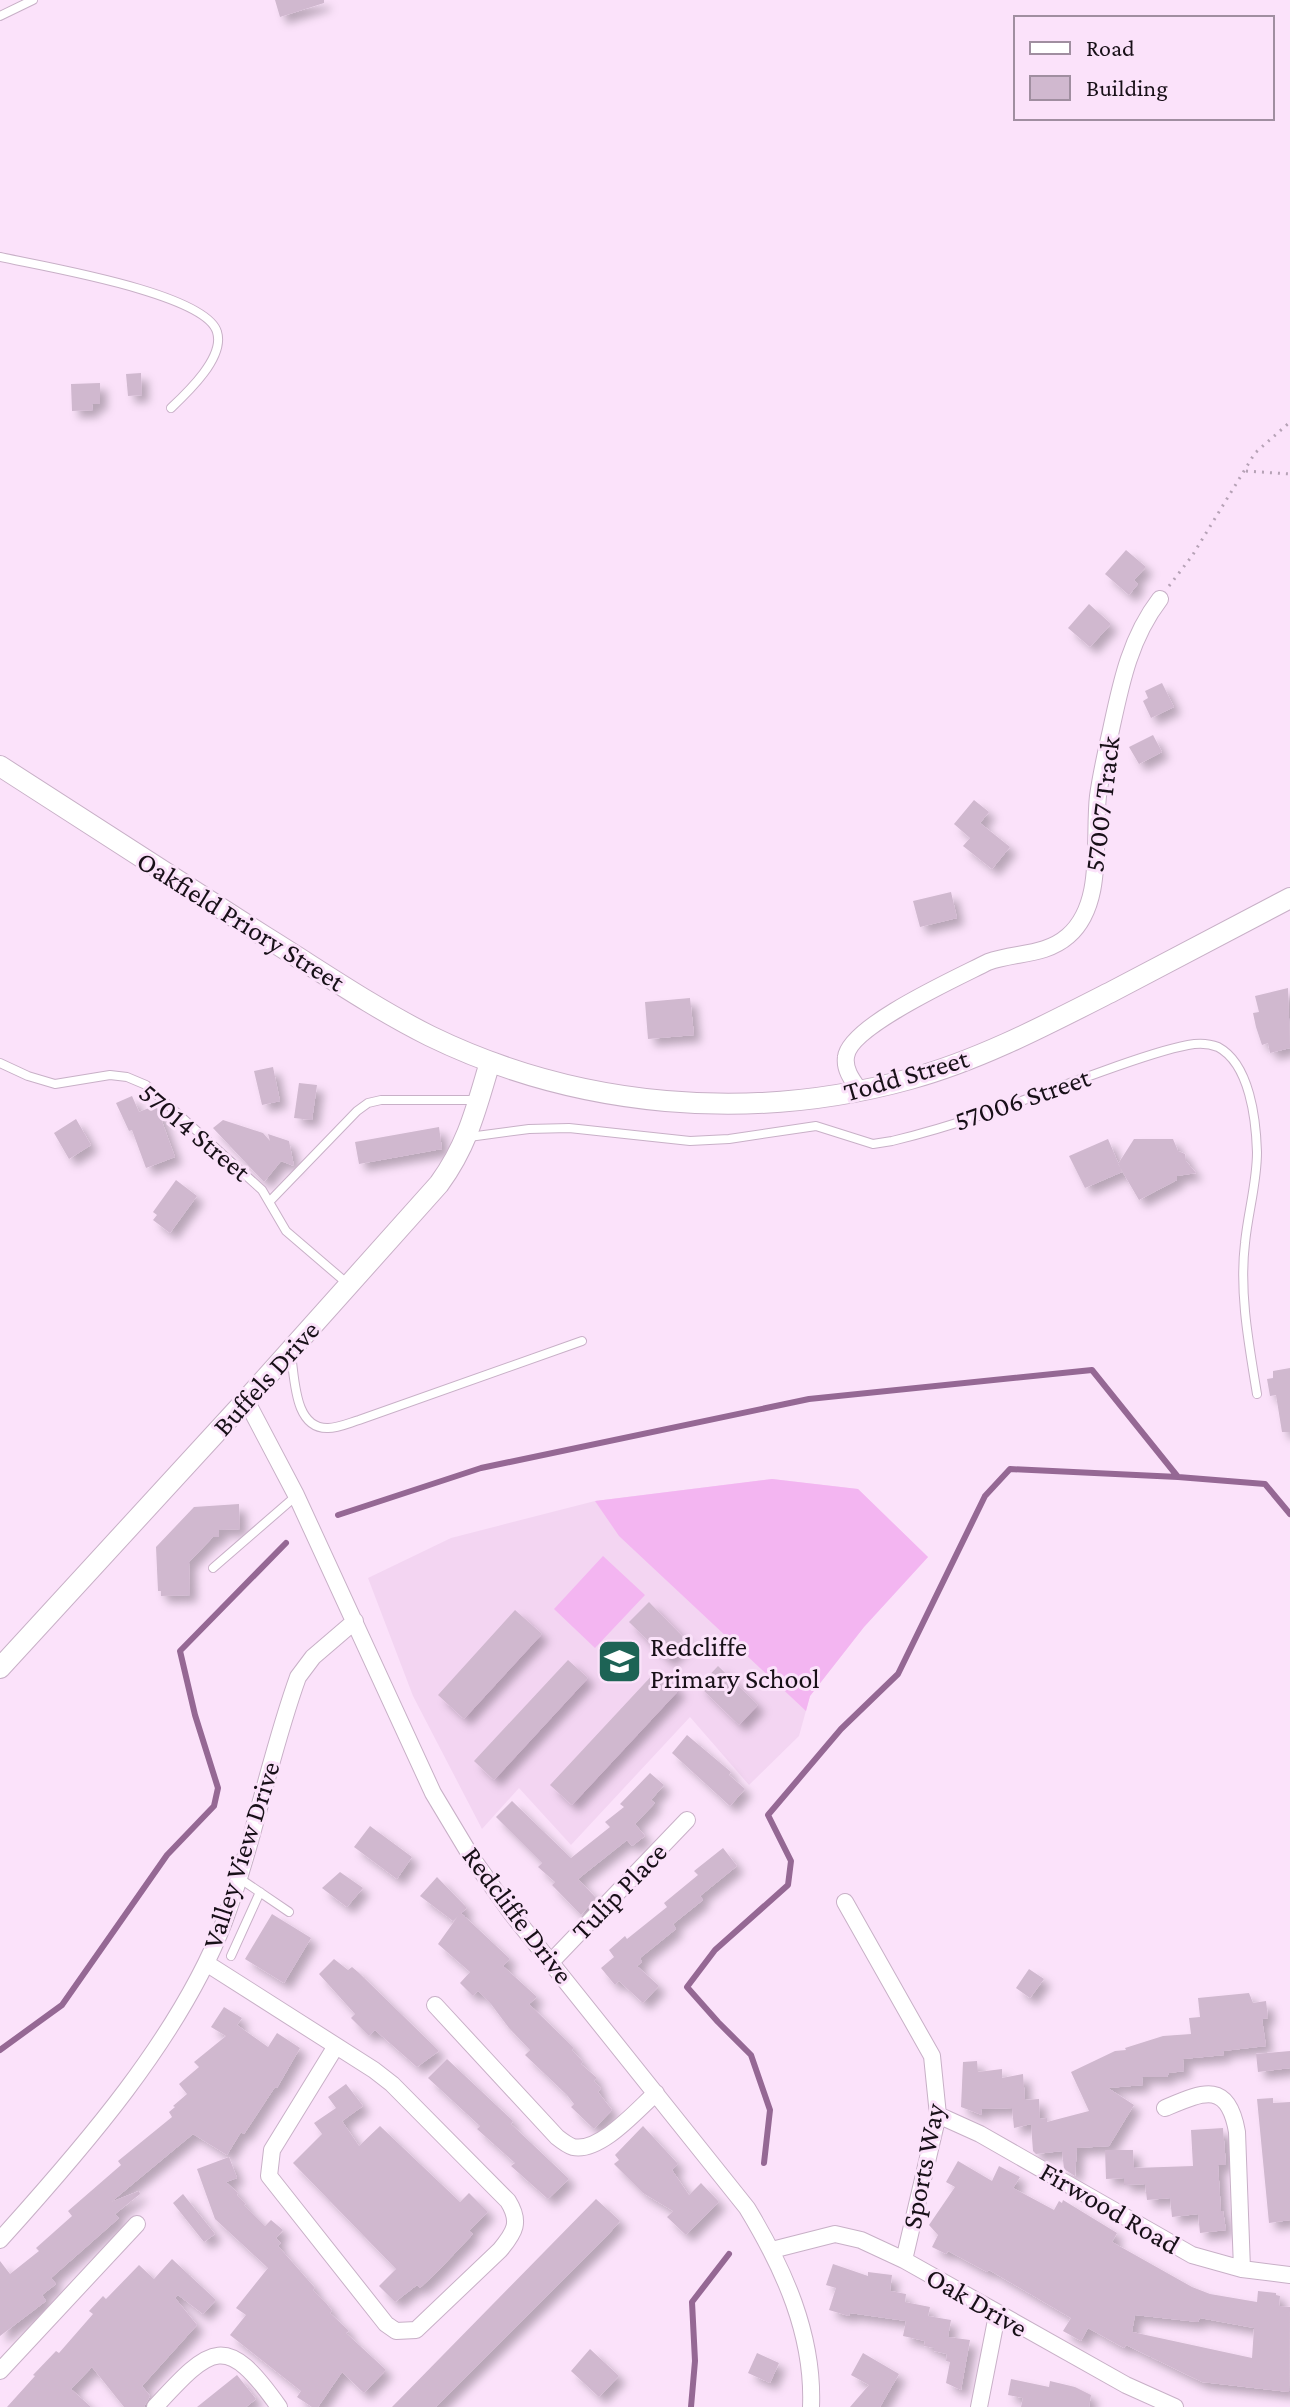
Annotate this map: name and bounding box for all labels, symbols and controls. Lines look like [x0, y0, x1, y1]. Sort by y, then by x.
legend [1014, 16, 1274, 120]
text: Road [1086, 34, 1135, 61]
text: Building [1086, 74, 1168, 101]
street label: 57007 Track [1078, 734, 1126, 874]
street label: Oakfield Priory Street [132, 845, 351, 998]
street label: Todd Street [840, 1042, 973, 1108]
street label: 57006 Street [950, 1061, 1095, 1137]
street label: 57014 Street [133, 1077, 257, 1188]
street label: Buffels Drive [207, 1314, 325, 1442]
place label: Redcliffe Primary School [650, 1631, 820, 1694]
school or university icon: Redcliffe Primary School [595, 1638, 643, 1686]
street label: Valley View Drive [196, 1758, 286, 1952]
street label: Tulip Place [565, 1836, 673, 1946]
street label: Redcliffe Drive [456, 1840, 580, 1990]
street label: Sports Way [896, 2100, 951, 2231]
street label: Firwood Road [1035, 2156, 1185, 2261]
street label: Oak Drive [921, 2261, 1033, 2343]

